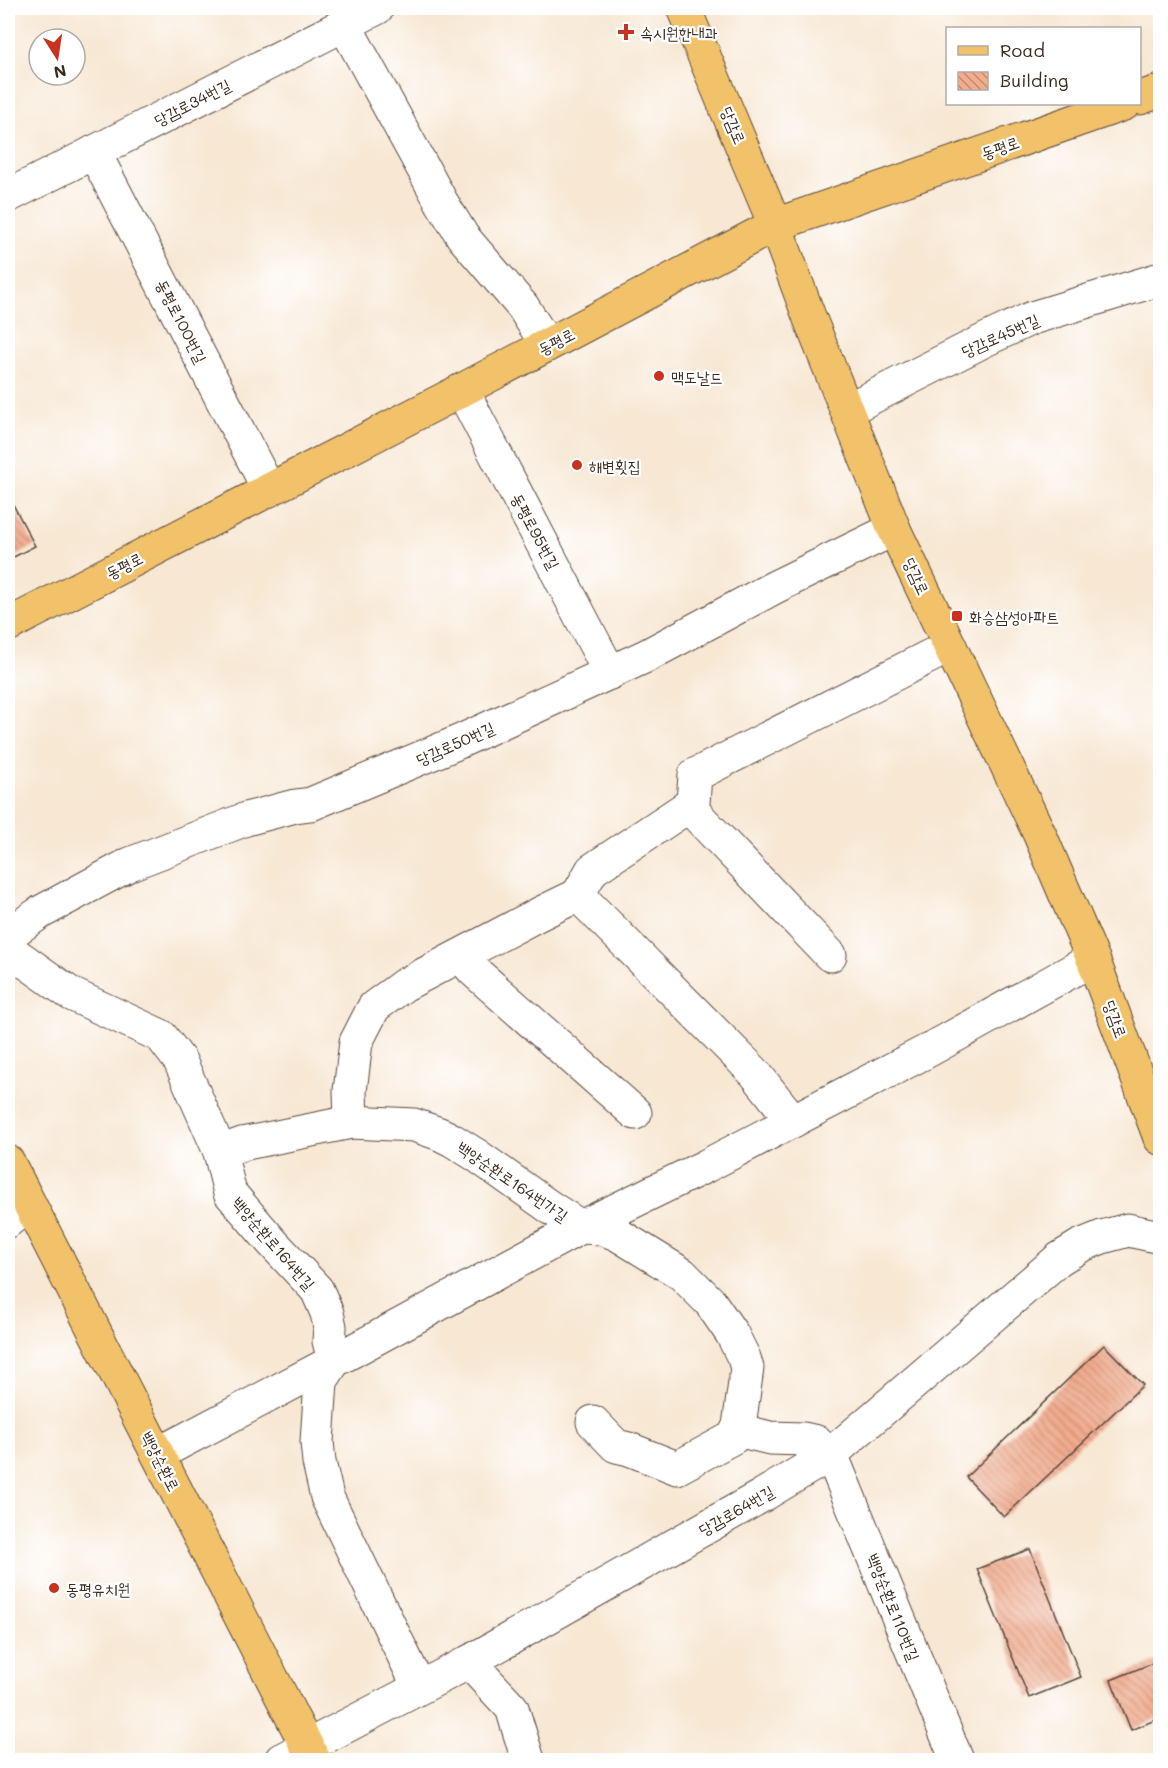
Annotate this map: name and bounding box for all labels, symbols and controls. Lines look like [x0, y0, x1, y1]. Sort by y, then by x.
place label: 속시원한내과 [640, 22, 717, 43]
marker: 속시원한내과 [617, 23, 635, 41]
north arrow [27, 27, 87, 87]
legend [946, 27, 1141, 105]
text: Road [1000, 38, 1045, 62]
text: N [52, 61, 68, 84]
text: Building [1000, 68, 1068, 92]
street label: 당감로34번길 [150, 74, 234, 130]
street label: 당감로 [717, 103, 751, 147]
street label: 동평로 [978, 131, 1022, 163]
street label: 동평로100번길 [152, 276, 212, 367]
street label: 당감로45번길 [958, 308, 1042, 361]
street label: 동평로 [534, 323, 578, 359]
place label: 맥도날드 [671, 366, 723, 387]
marker: 맥도날드 [652, 369, 666, 383]
place label: 해변횟집 [589, 455, 641, 476]
marker: 해변횟집 [570, 458, 584, 472]
street label: 동평로95번길 [507, 489, 565, 573]
street label: 동평로 [102, 547, 146, 583]
street label: 당감로 [899, 554, 935, 598]
place label: 화승삼성아파트 [969, 606, 1059, 627]
marker: 화승삼성아파트 [950, 609, 964, 623]
street label: 당감로50번길 [413, 716, 498, 770]
street label: 당감로 [1100, 997, 1132, 1041]
street label: 백양순환로164번가길 [454, 1136, 573, 1226]
street label: 백양순환로164번길 [228, 1192, 320, 1294]
street label: 백양순환로 [137, 1428, 185, 1494]
street label: 당감로64번길 [695, 1480, 777, 1540]
street label: 백양순환로110번길 [863, 1550, 925, 1664]
place label: 동평유치원 [66, 1578, 130, 1599]
marker: 동평유치원 [47, 1581, 61, 1595]

